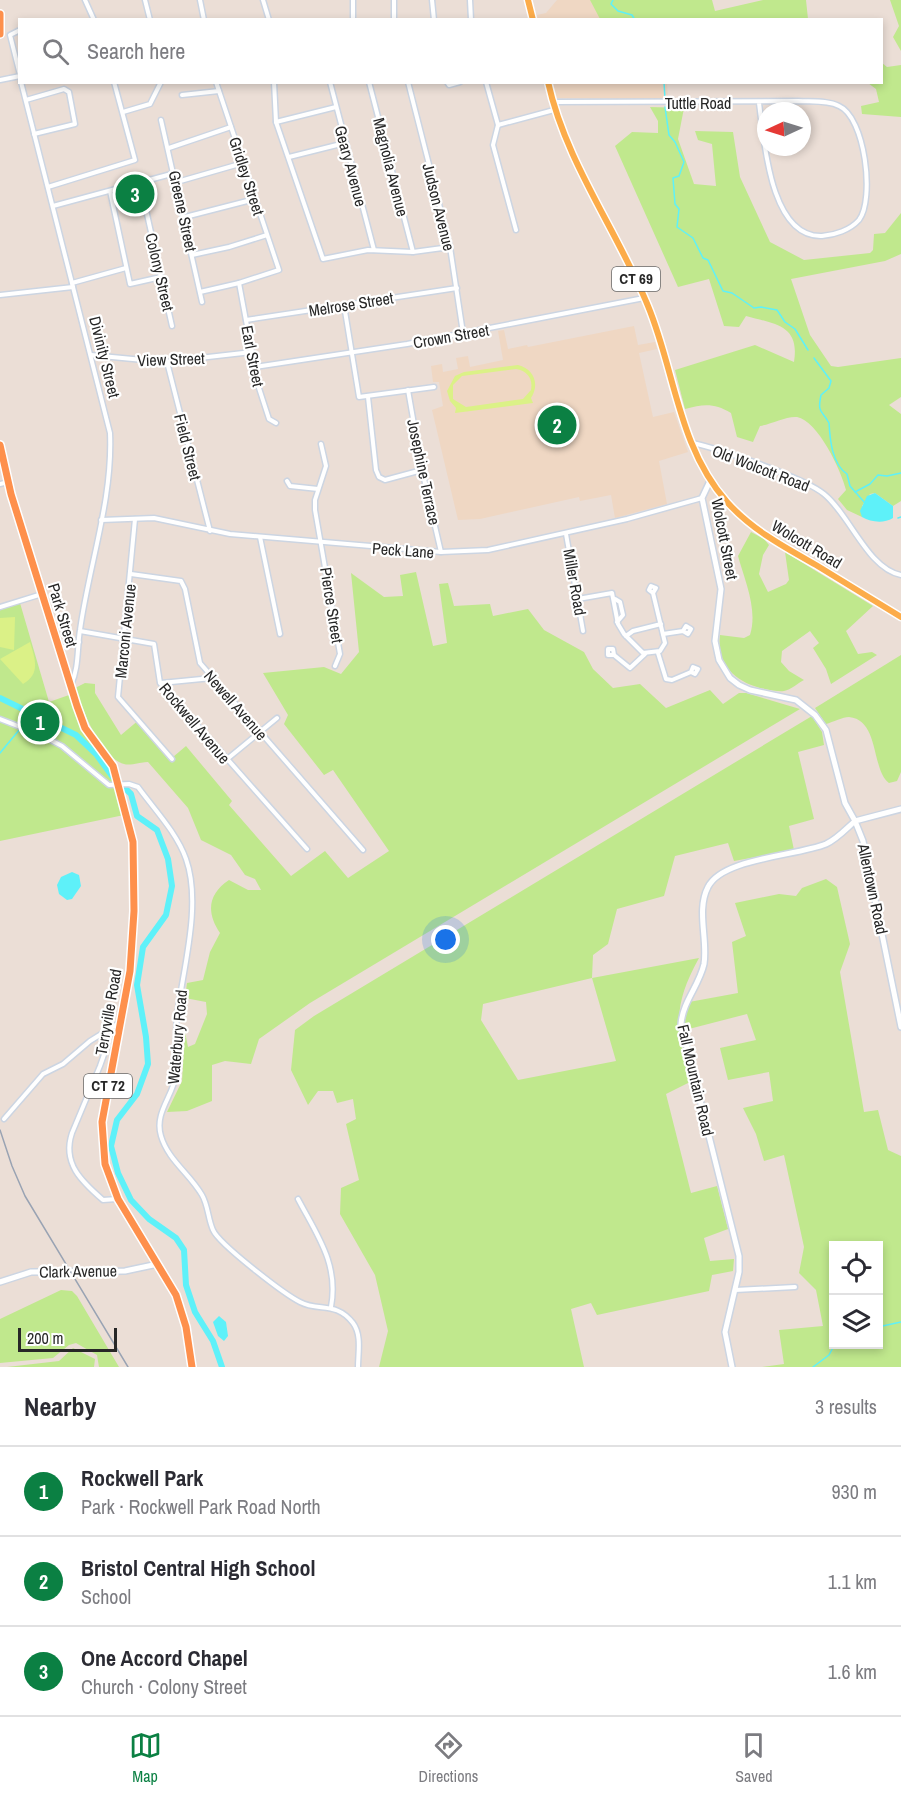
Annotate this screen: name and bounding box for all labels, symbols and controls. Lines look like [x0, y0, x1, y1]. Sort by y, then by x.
search box [18, 18, 883, 84]
icon: search [39, 35, 72, 68]
text: Search here [87, 36, 185, 66]
street label: Tuttle Road [665, 92, 731, 114]
north arrow [757, 102, 811, 156]
street label: Magnolia Avenue [368, 115, 414, 219]
street label: Geary Avenue [330, 123, 372, 209]
street label: Gridley Street [224, 134, 270, 218]
street label: Judson Avenue [417, 161, 461, 253]
street label: Greene Street [164, 168, 202, 254]
pin: 3 [116, 172, 154, 216]
street label: Colony Street [140, 231, 180, 314]
road number: CT 69 [612, 267, 660, 291]
street label: Melrose Street [307, 286, 395, 322]
street label: Divinity Street [84, 314, 126, 400]
street label: Crown Street [411, 318, 491, 353]
street label: Earl Street [236, 323, 270, 389]
street label: View Street [137, 347, 206, 371]
pin: 2 [538, 402, 576, 448]
street label: Field Street [169, 411, 207, 483]
street label: Josephine Terrace [402, 417, 446, 527]
street label: Old Wolcott Road [709, 439, 813, 497]
street label: Wolcott Street [706, 497, 744, 582]
street label: Wolcott Road [768, 514, 846, 574]
street label: Peck Lane [371, 537, 435, 563]
street label: Miller Road [558, 547, 592, 617]
street label: Pierce Street [315, 565, 349, 645]
street label: Park Street [43, 580, 83, 650]
street label: Marconi Avenue [109, 583, 141, 679]
street label: Newell Avenue [199, 665, 273, 745]
street label: Rockwell Avenue [155, 678, 235, 768]
pin: 1 [20, 700, 60, 744]
street label: Allentown Road [852, 841, 893, 936]
your location [431, 925, 460, 954]
street label: Terryville Road [90, 967, 126, 1057]
street label: Waterbury Road [162, 989, 192, 1085]
street label: Fall Mountain Road [672, 1022, 720, 1138]
road number: CT 72 [84, 1074, 132, 1098]
map controls [829, 1241, 883, 1349]
button: locate [829, 1241, 883, 1295]
street label: Clark Avenue [39, 1259, 117, 1283]
button: layers [829, 1295, 883, 1349]
scale bar [18, 1325, 117, 1352]
text: 200 m [27, 1327, 63, 1349]
text: Nearby [24, 1389, 96, 1424]
text: 3 results [815, 1393, 877, 1420]
text: Rockwell Park [81, 1463, 203, 1493]
text: 1 [39, 1478, 48, 1505]
text: 930 m [831, 1478, 877, 1505]
text: Park · Rockwell Park Road North [81, 1493, 321, 1520]
text: Bristol Central High School [81, 1553, 316, 1583]
text: 2 [39, 1568, 48, 1595]
text: 1.1 km [828, 1568, 877, 1595]
text: School [81, 1583, 131, 1610]
text: One Accord Chapel [81, 1643, 248, 1673]
text: 3 [39, 1658, 48, 1685]
text: 1.6 km [828, 1658, 877, 1685]
text: Church · Colony Street [81, 1673, 247, 1700]
tab: Map [129, 1729, 162, 1787]
tab: Directions [419, 1729, 478, 1787]
tab: Saved [735, 1729, 773, 1787]

